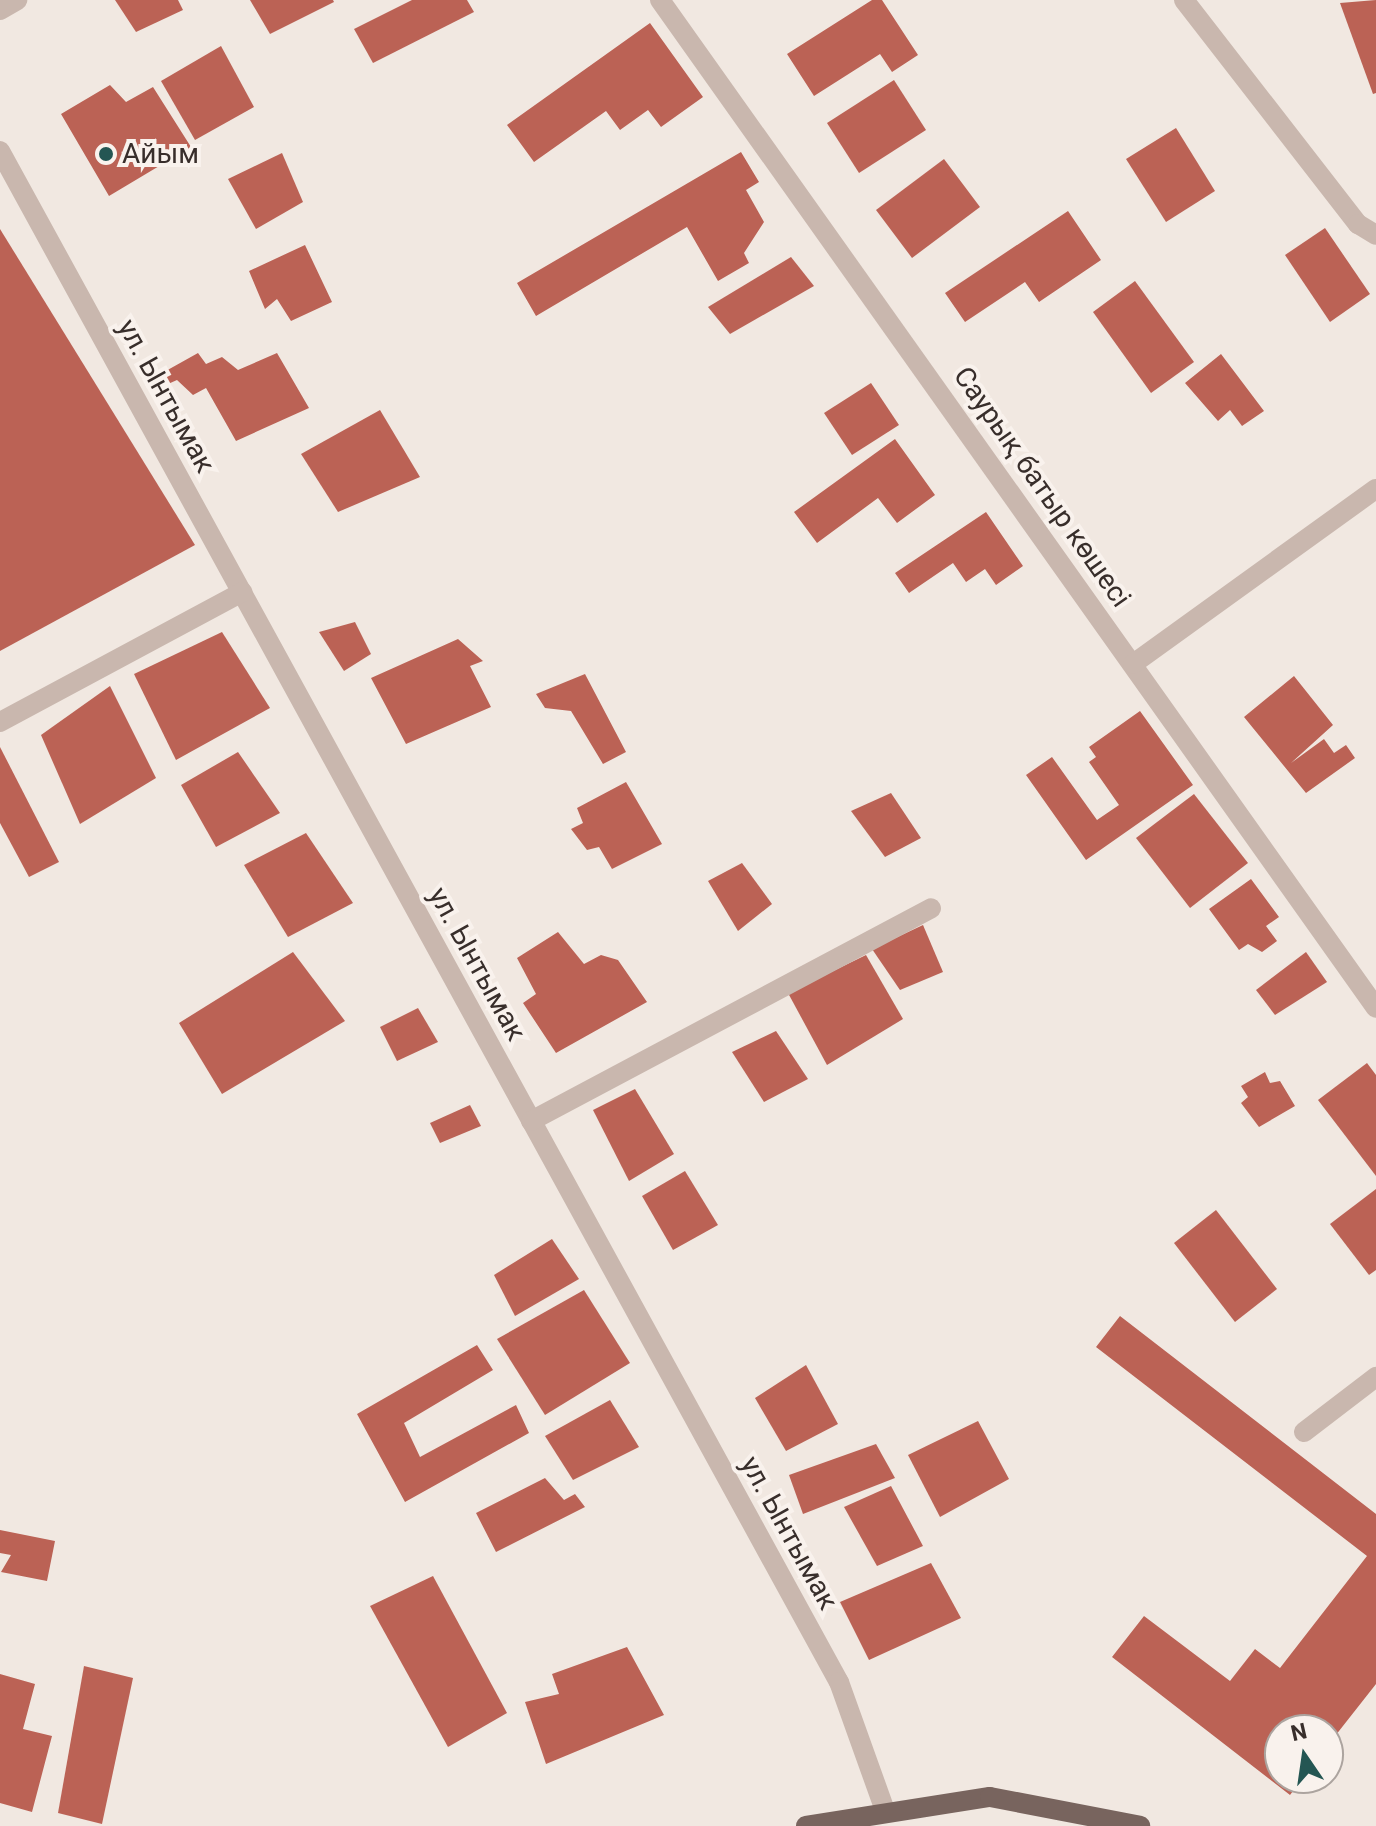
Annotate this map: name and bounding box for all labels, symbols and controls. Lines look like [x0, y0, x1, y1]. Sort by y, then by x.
place label: Айым [122, 137, 199, 171]
marker: Айым [97, 145, 115, 163]
street label: ул. Ынтымак [110, 314, 222, 478]
street label: Саурық батыр көшесі [946, 360, 1138, 614]
street label: ул. Ынтымак [421, 882, 533, 1046]
street label: ул. Ынтымак [733, 1451, 845, 1615]
north arrow [1264, 1714, 1344, 1794]
text: N [1289, 1718, 1309, 1746]

